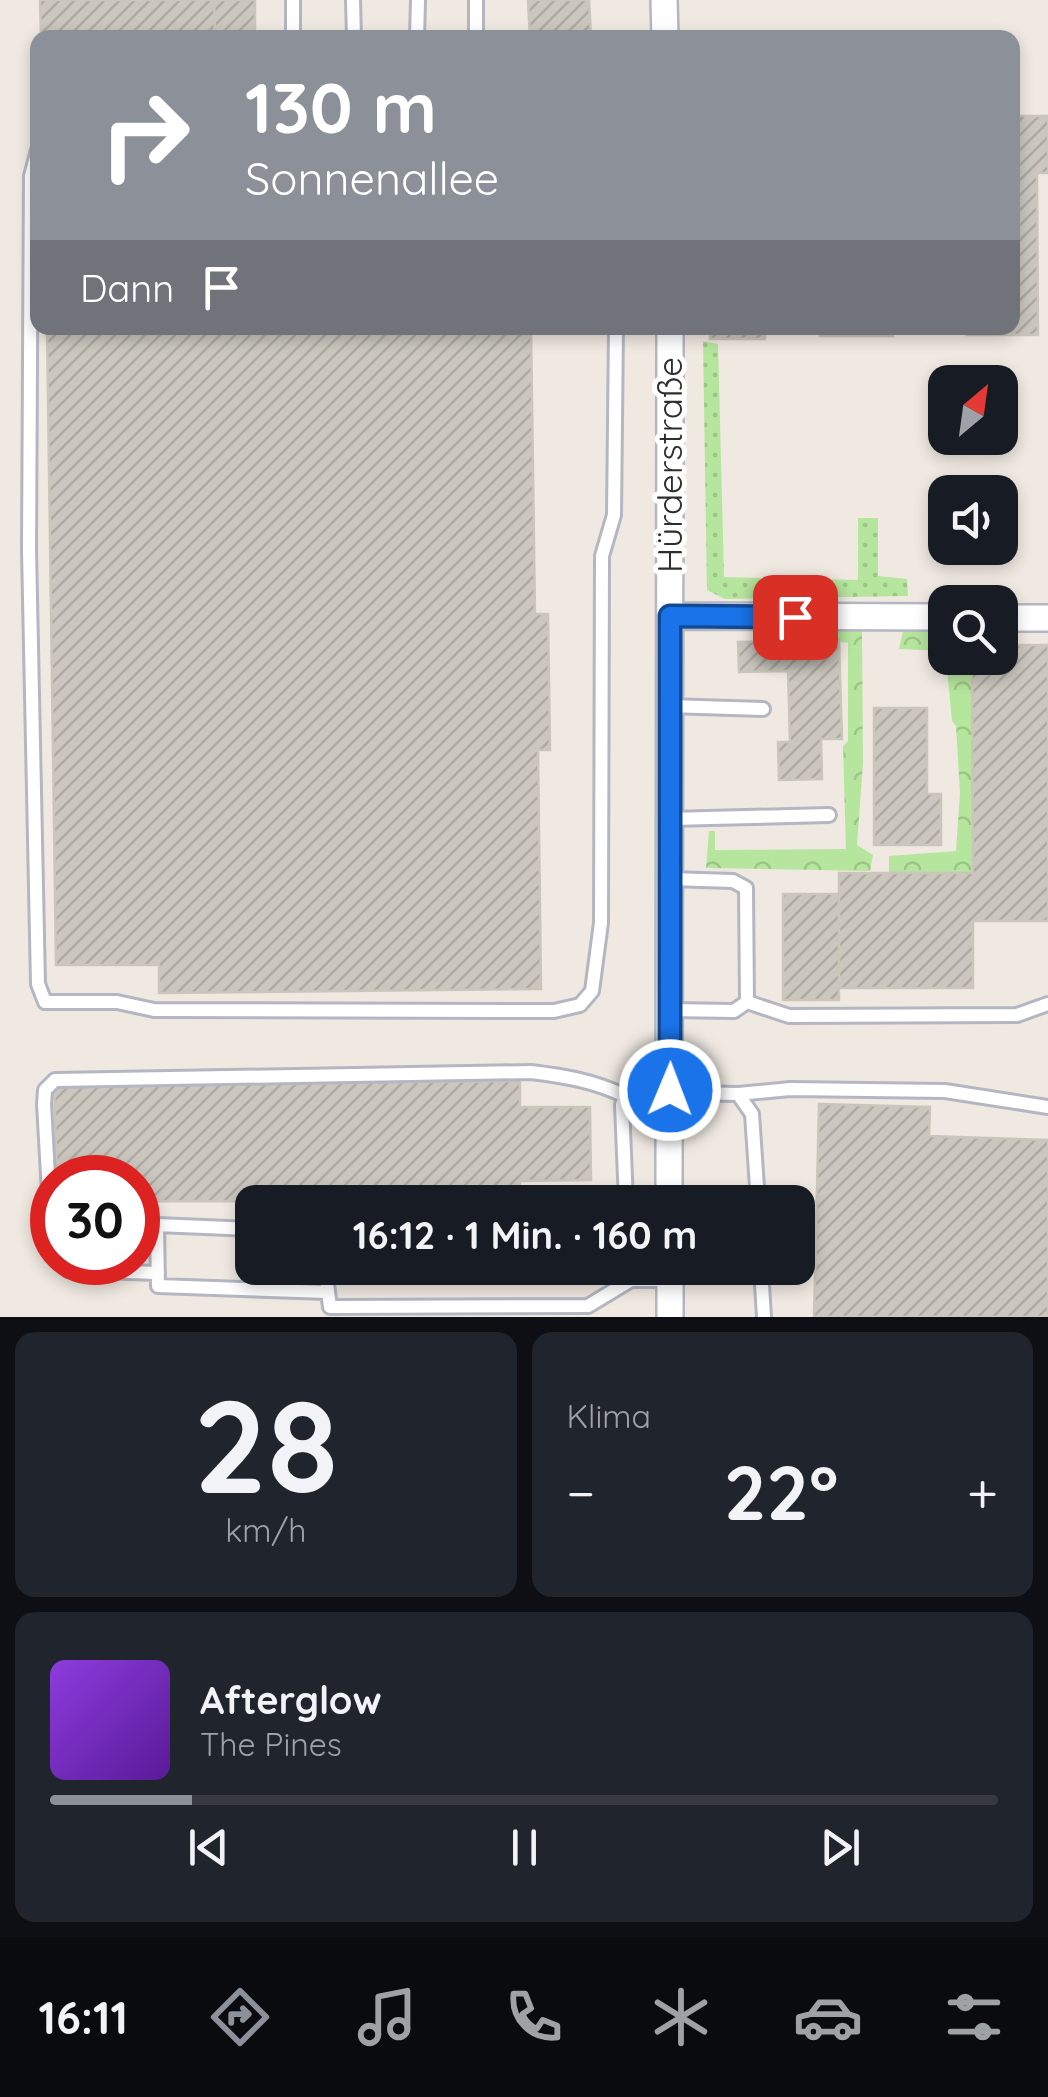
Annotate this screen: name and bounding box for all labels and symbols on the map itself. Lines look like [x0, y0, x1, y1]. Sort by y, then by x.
street label: Hürderstraße [647, 357, 691, 573]
north arrow [928, 365, 1018, 455]
pin [753, 575, 838, 660]
position arrow [618, 1038, 722, 1142]
speed limit sign: 30 [30, 1155, 160, 1285]

